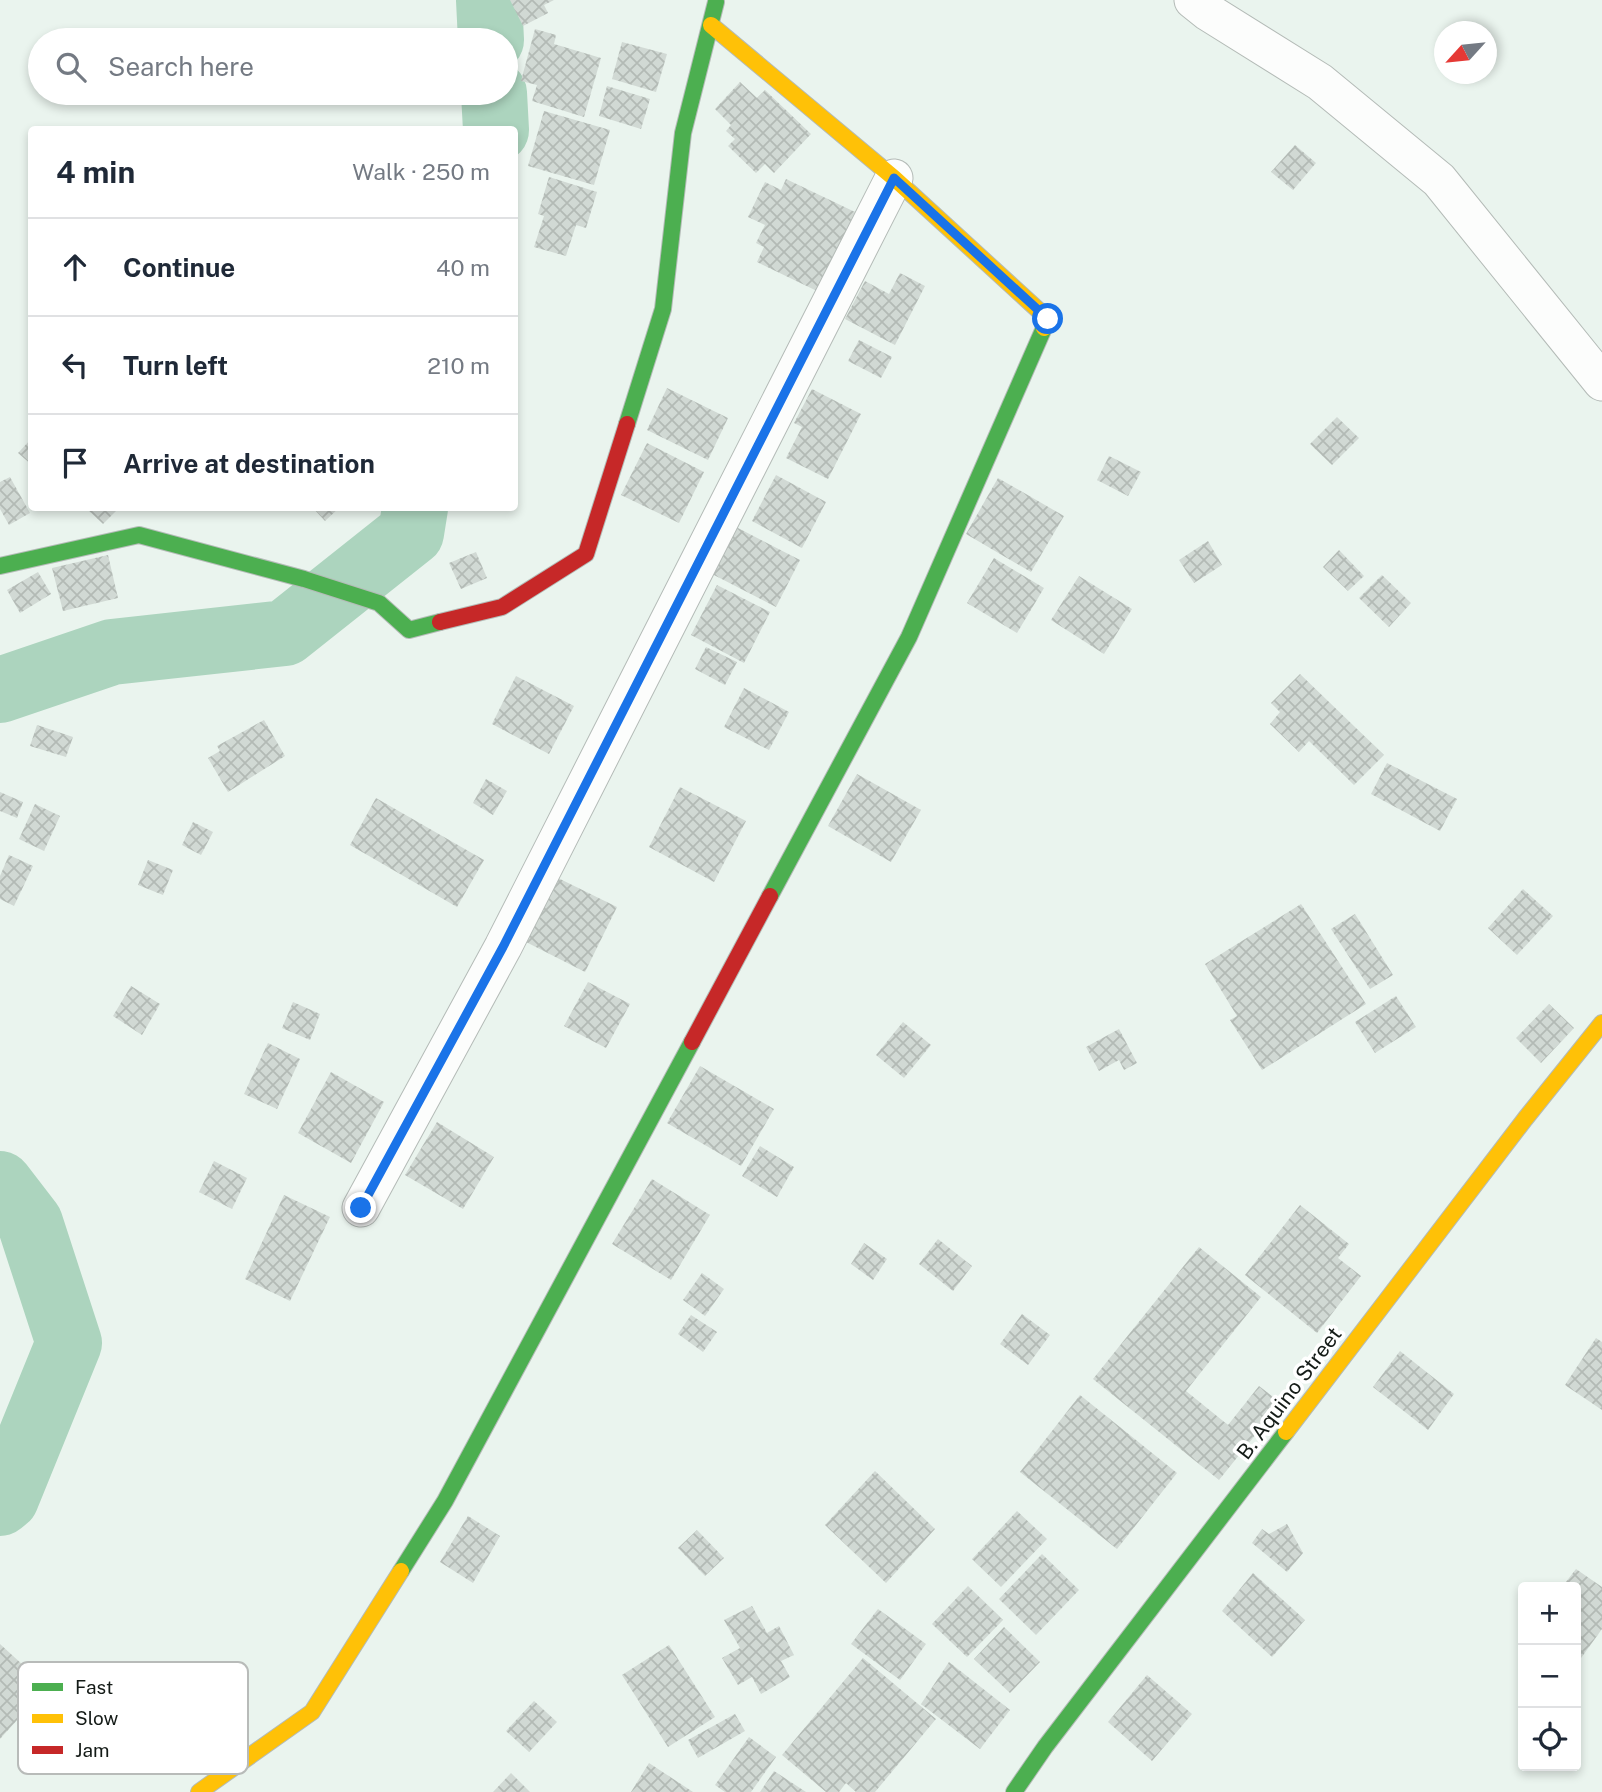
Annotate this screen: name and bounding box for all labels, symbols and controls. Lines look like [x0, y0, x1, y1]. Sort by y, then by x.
north arrow [1434, 21, 1497, 84]
search box [28, 28, 518, 105]
icon: search [52, 48, 90, 86]
text: Search here [108, 51, 254, 82]
text: 4 min [56, 154, 135, 190]
text: Walk · 250 m [352, 158, 490, 185]
icon: ahead [56, 248, 94, 286]
text: Continue [123, 252, 235, 283]
text: 40 m [436, 254, 490, 281]
route start [1032, 303, 1063, 334]
icon: left [56, 346, 94, 384]
text: Turn left [123, 350, 228, 381]
text: 210 m [427, 352, 490, 379]
icon: arrive [56, 444, 94, 482]
text: Arrive at destination [123, 448, 375, 479]
route end [345, 1192, 376, 1223]
street label: B. Aquino Street [1231, 1322, 1347, 1464]
map controls [1518, 1582, 1581, 1771]
button: + [1518, 1582, 1581, 1645]
button: − [1518, 1645, 1581, 1708]
legend [18, 1662, 248, 1774]
text: Fast [75, 1676, 113, 1698]
text: Slow [75, 1707, 119, 1729]
button: locate [1518, 1708, 1581, 1771]
text: Jam [75, 1739, 109, 1761]

